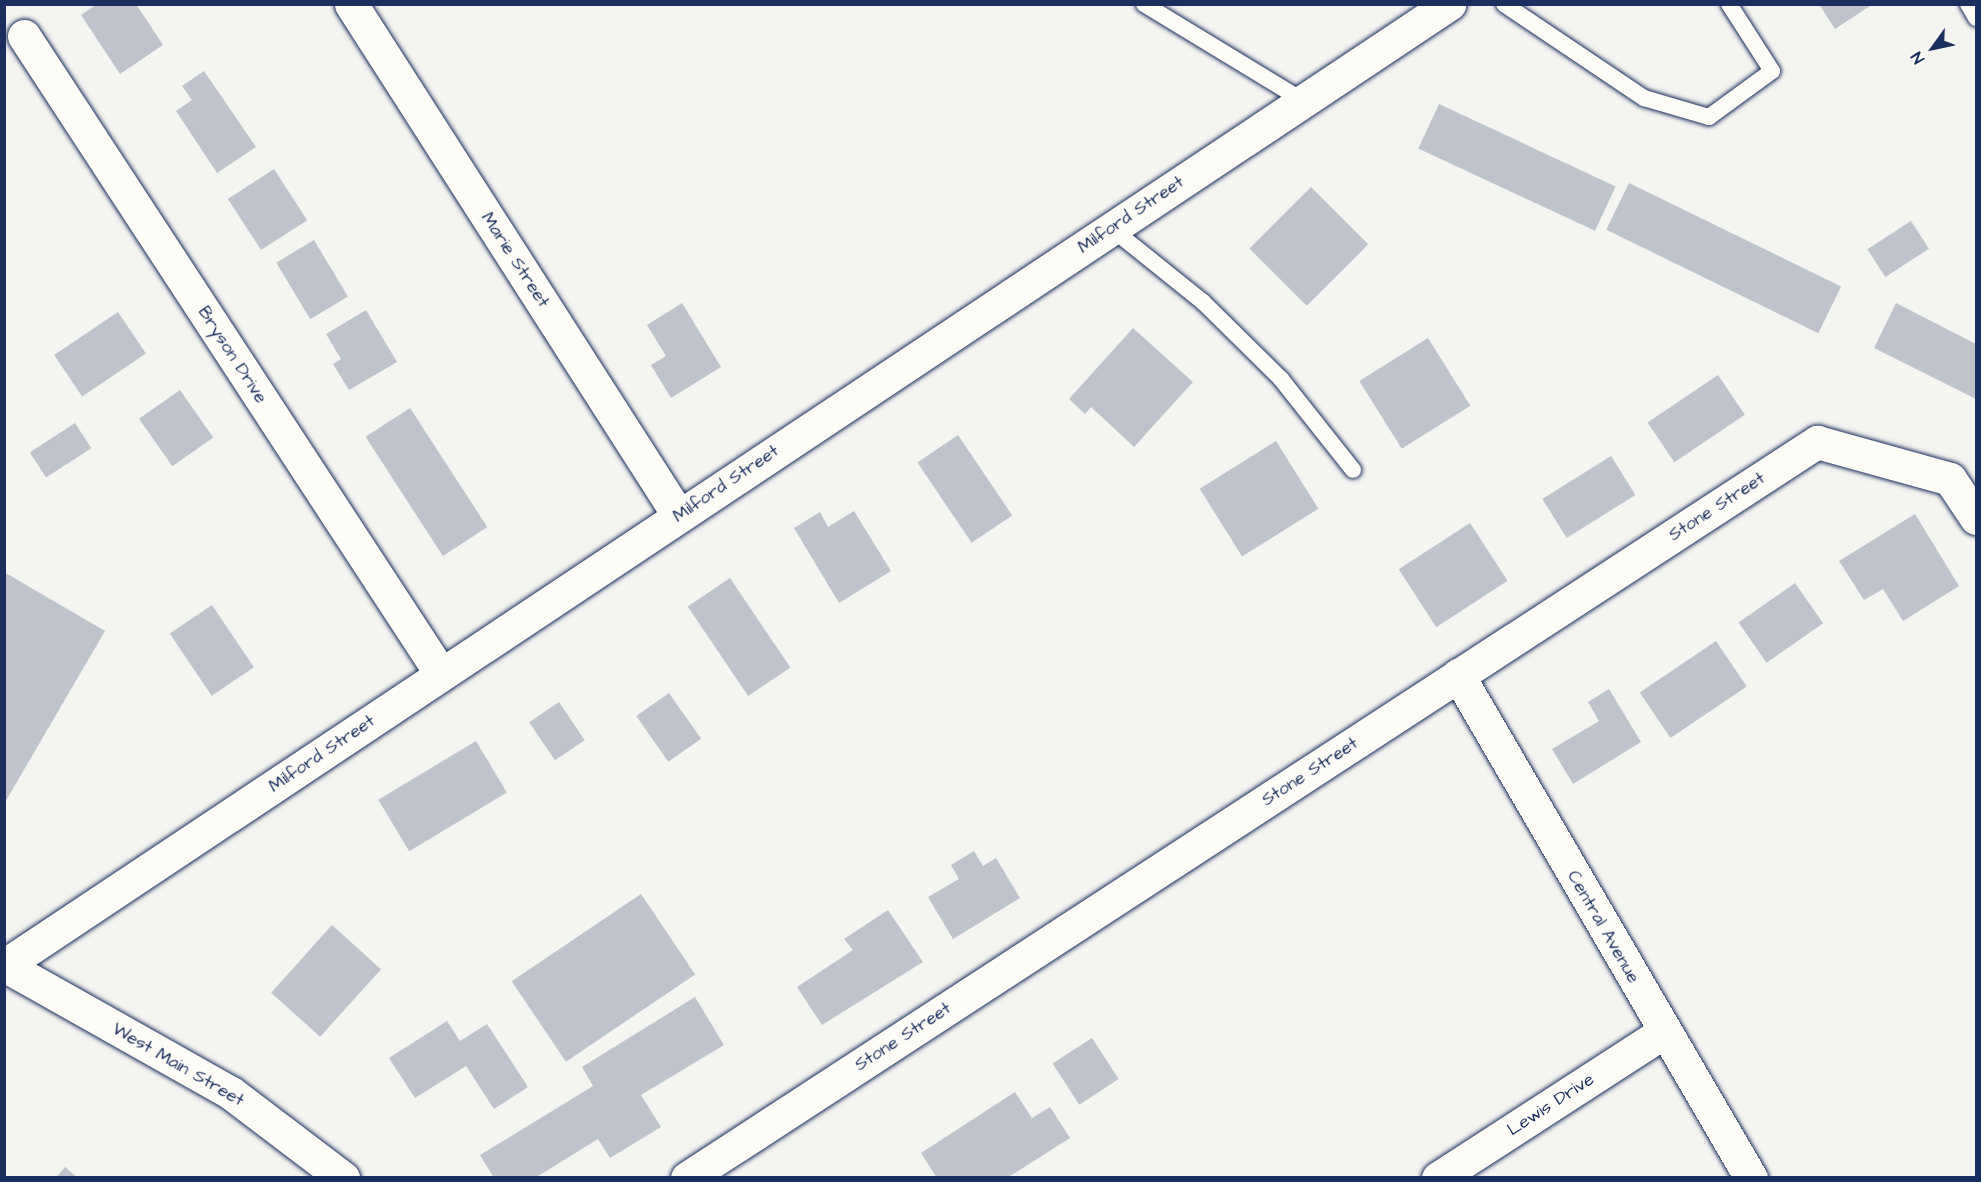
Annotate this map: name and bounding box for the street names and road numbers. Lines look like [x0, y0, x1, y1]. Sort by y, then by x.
street label: Milford Street [1074, 172, 1188, 258]
street label: Marie Street [476, 208, 554, 312]
street label: Bryson Drive [193, 302, 271, 408]
street label: Milford Street [669, 441, 783, 527]
street label: Stone Street [1665, 468, 1769, 546]
street label: Milford Street [265, 711, 379, 797]
street label: Stone Street [1258, 733, 1362, 811]
street label: Central Avenue [1562, 867, 1644, 987]
street label: Stone Street [851, 998, 955, 1076]
street label: West Main Street [108, 1018, 248, 1112]
street label: Lewis Drive [1504, 1069, 1598, 1141]

